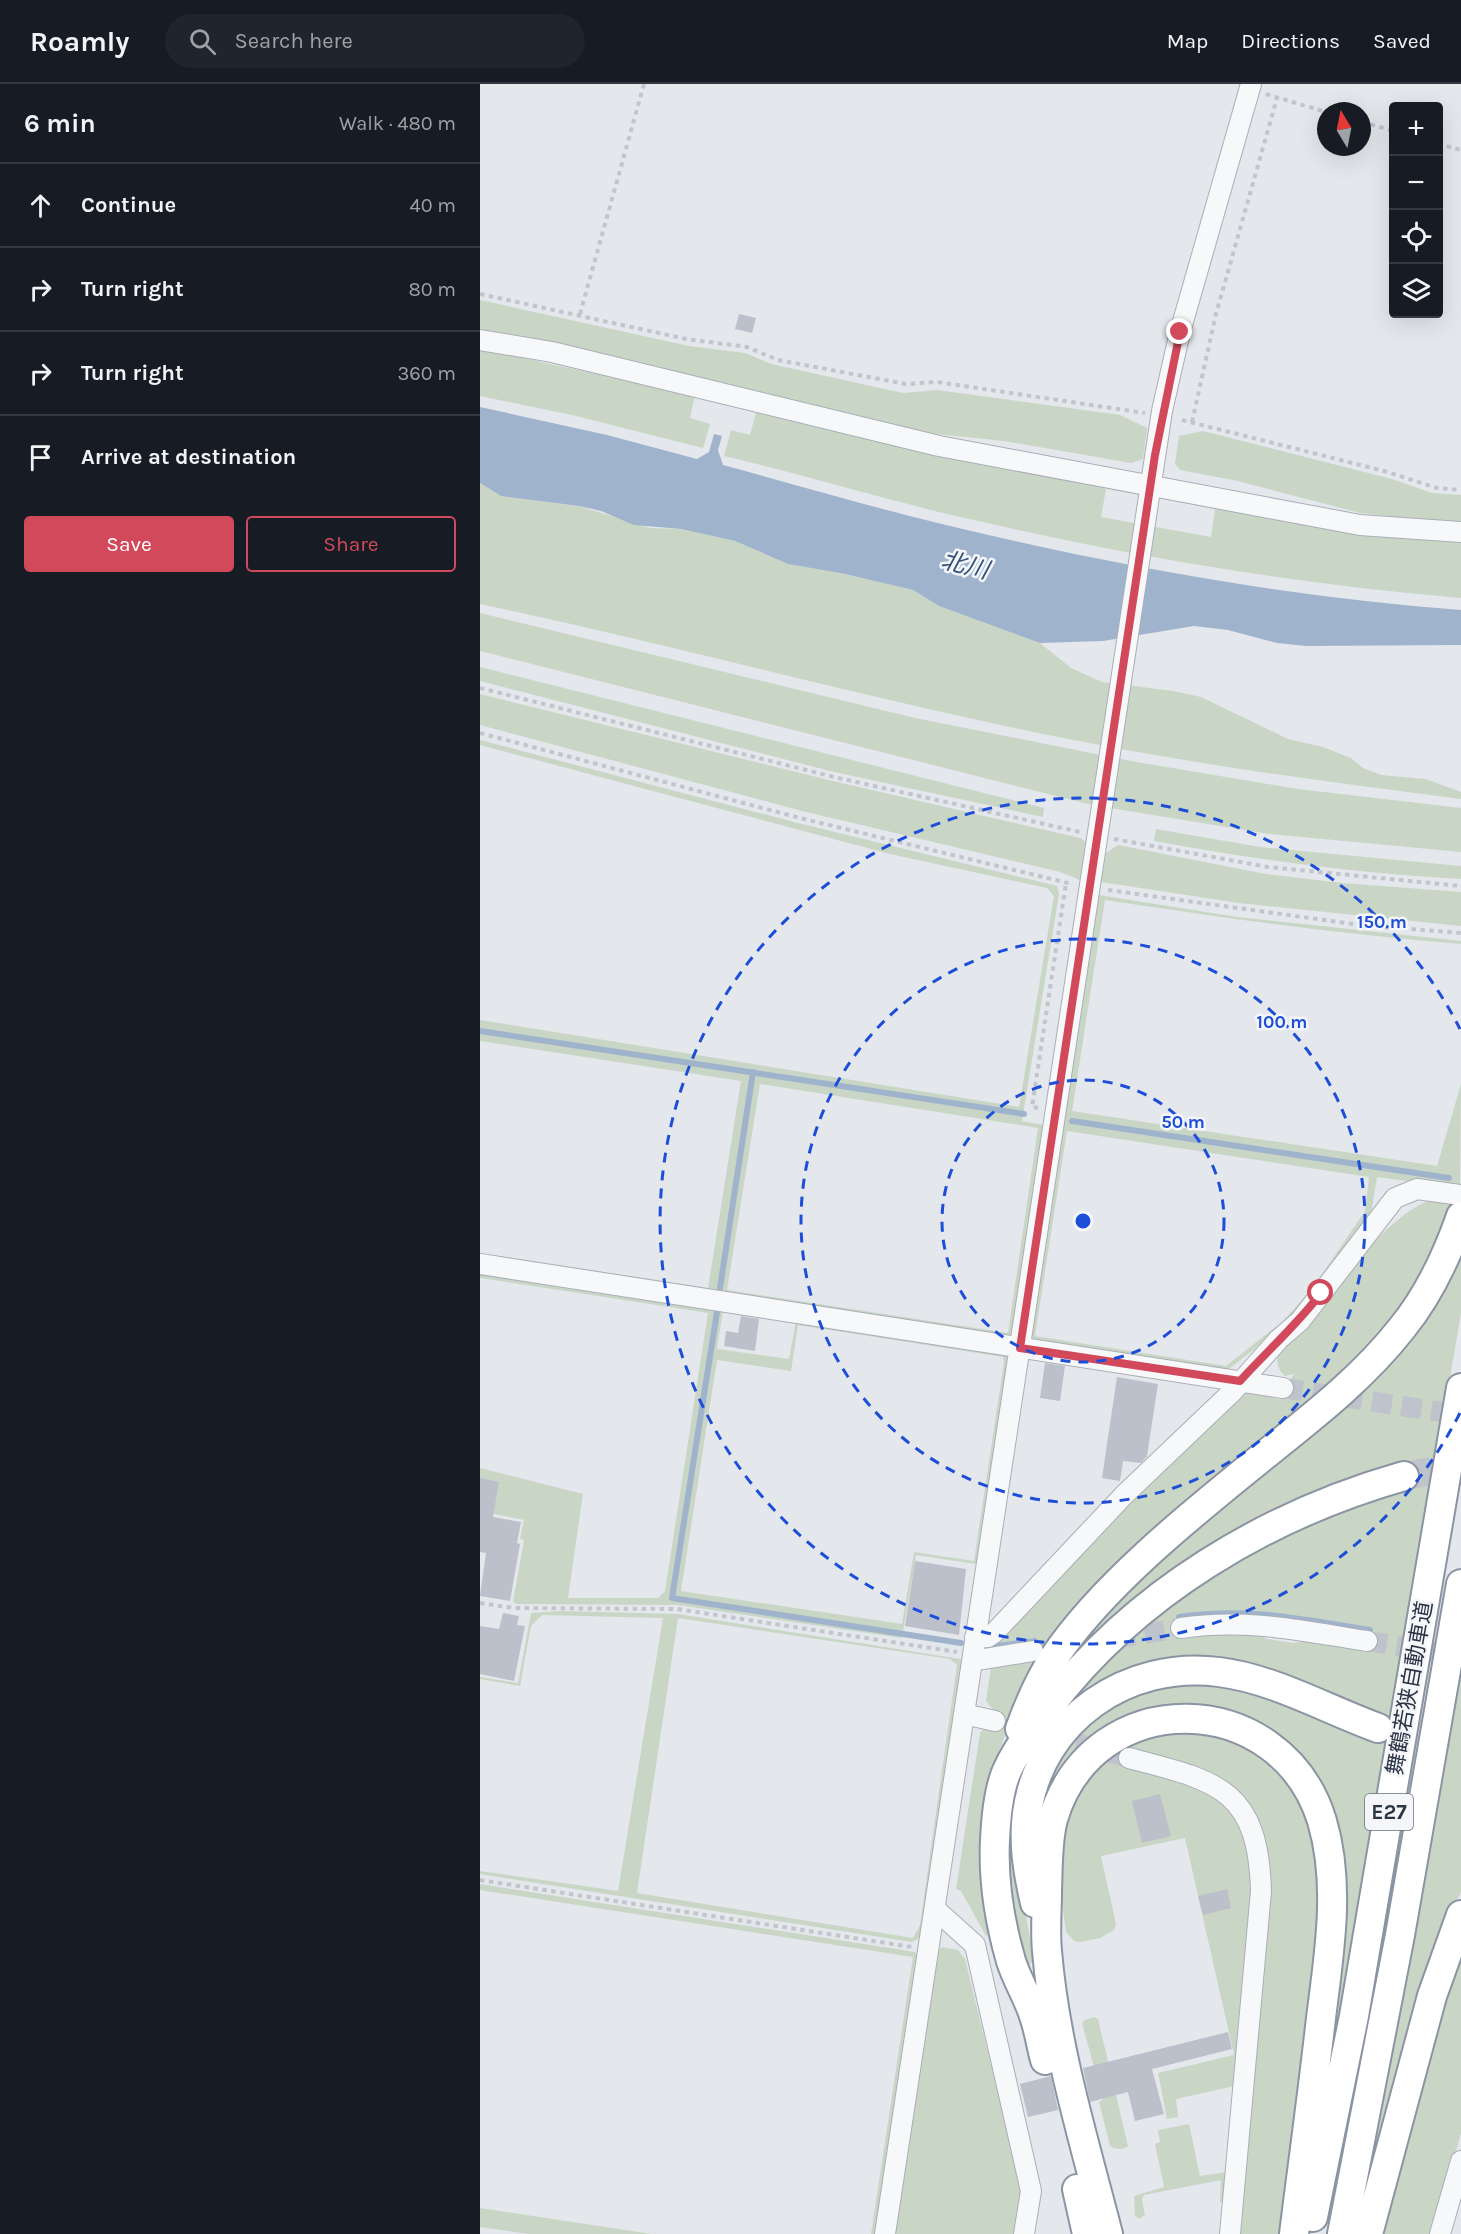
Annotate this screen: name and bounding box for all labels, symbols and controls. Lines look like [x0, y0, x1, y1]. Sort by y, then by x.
search box [165, 14, 585, 68]
text: Roamly [30, 25, 129, 58]
icon: search [186, 25, 219, 58]
text: Search here [234, 28, 353, 54]
text: Map [1167, 29, 1208, 53]
text: Directions [1241, 29, 1340, 53]
text: Saved [1373, 29, 1431, 53]
north arrow [1317, 102, 1371, 156]
map controls [1389, 102, 1443, 318]
button: + [1389, 102, 1443, 156]
text: 6 min [24, 108, 96, 139]
text: Walk · 480 m [339, 112, 456, 135]
button: − [1389, 156, 1443, 210]
icon: ahead [24, 189, 57, 222]
text: Continue [81, 192, 176, 218]
text: 40 m [410, 194, 456, 217]
button: locate [1389, 210, 1443, 264]
button: layers [1389, 264, 1443, 318]
icon: right [24, 273, 57, 306]
text: Turn right [81, 276, 184, 302]
text: 80 m [408, 278, 456, 301]
route end [1166, 318, 1192, 344]
icon: right [24, 357, 57, 390]
text: Turn right [81, 360, 184, 386]
text: 360 m [397, 362, 456, 385]
icon: arrive [24, 441, 57, 474]
text: Arrive at destination [81, 444, 296, 470]
button: Save [24, 516, 234, 572]
button: Share [246, 516, 456, 572]
water label: 北川 [938, 546, 995, 585]
text: 150 m [1357, 911, 1407, 933]
text: 100 m [1257, 1011, 1307, 1033]
text: 50 m [1161, 1111, 1205, 1133]
centre of rings [1073, 1211, 1093, 1231]
route start [1307, 1279, 1333, 1305]
street label: 舞鶴若狭自動車道 [1382, 1599, 1438, 1777]
road number: E27 [1365, 1794, 1413, 1830]

